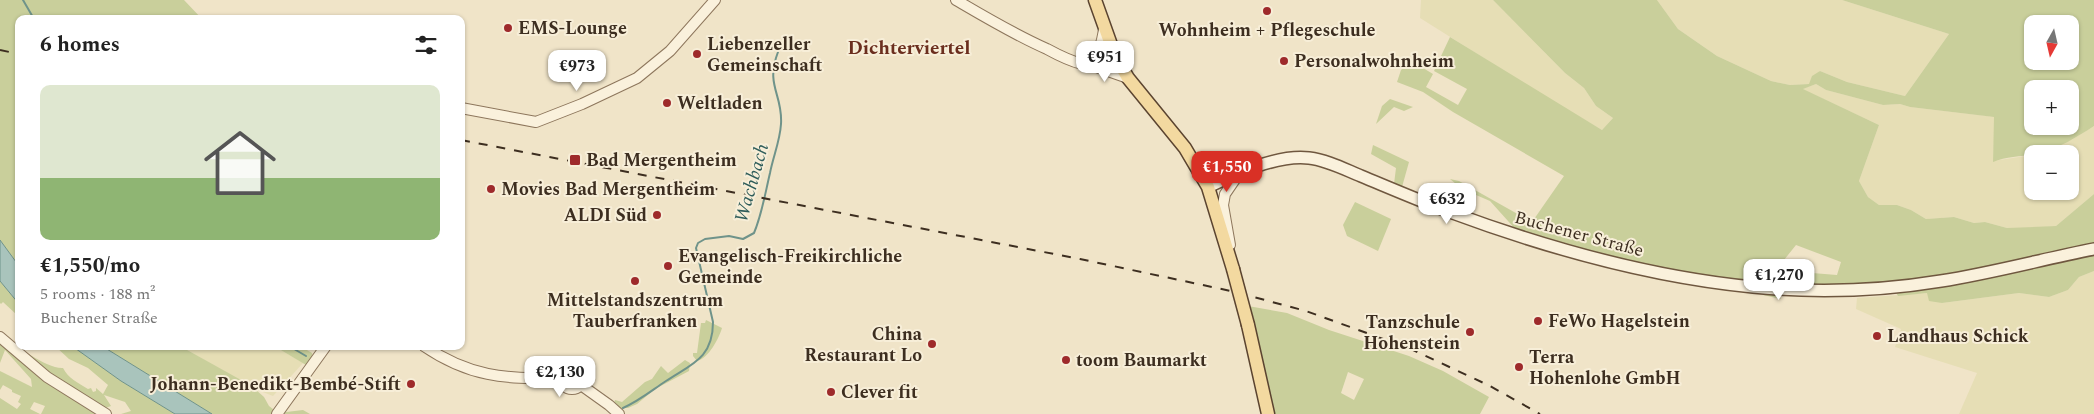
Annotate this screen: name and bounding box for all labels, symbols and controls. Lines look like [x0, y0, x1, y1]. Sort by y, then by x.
marker: Wohnheim + Pflegeschule [1261, 5, 1273, 17]
place label: EMS-Lounge [518, 15, 627, 42]
north arrow [2024, 15, 2079, 70]
map controls [2024, 15, 2079, 200]
place label: Wohnheim + Pflegeschule [1159, 17, 1376, 44]
marker: EMS-Lounge [502, 22, 514, 34]
text: 6 homes [40, 29, 120, 61]
icon: filters [412, 31, 440, 59]
place label: Liebenzeller Gemeinschaft [707, 31, 823, 79]
district label: Dichterviertel [848, 34, 970, 63]
pin: €951 [1075, 41, 1135, 83]
text: €951 [1087, 45, 1123, 69]
marker: Liebenzeller Gemeinschaft [691, 48, 703, 60]
place label: Personalwohnheim [1294, 48, 1454, 75]
pin: €973 [547, 49, 607, 92]
text: €973 [559, 54, 595, 78]
marker: Personalwohnheim [1278, 55, 1290, 67]
button: + [2024, 80, 2079, 135]
place label: Weltladen [677, 90, 763, 117]
marker: Weltladen [661, 97, 673, 109]
icon: home [195, 118, 285, 208]
water label: Wachbach [727, 140, 777, 226]
button: − [2024, 145, 2079, 200]
place label: Bad Mergentheim [586, 147, 737, 174]
pin: €1,550 [1186, 150, 1268, 193]
marker: Bad Mergentheim [568, 153, 582, 167]
text: €1,550 [1202, 155, 1252, 179]
place label: Movies Bad Mergentheim [501, 176, 715, 203]
pin: €632 [1417, 182, 1477, 225]
marker: Movies Bad Mergentheim [485, 183, 497, 195]
text: €632 [1429, 187, 1465, 211]
place label: ALDI Süd [564, 202, 647, 229]
street label: Buchener Straße [1511, 204, 1647, 264]
marker: ALDI Süd [651, 209, 663, 221]
place label: Evangelisch-Freikirchliche Gemeinde [678, 243, 902, 291]
text: €1,550/mo [40, 250, 140, 282]
pin: €1,270 [1738, 258, 1820, 301]
marker: Evangelisch-Freikirchliche Gemeinde [662, 260, 674, 272]
text: €1,270 [1754, 263, 1804, 287]
marker: Mittelstandszentrum Tauberfranken [629, 275, 641, 287]
text: 5 rooms · 188 m² [40, 282, 155, 306]
place label: Mittelstandszentrum Tauberfranken [547, 287, 723, 335]
text: Buchener Straße [40, 306, 158, 330]
place label: FeWo Hagelstein [1548, 308, 1690, 335]
place label: Tanzschule Hohenstein [1363, 309, 1460, 357]
marker: FeWo Hagelstein [1532, 315, 1544, 327]
place label: China Restaurant Lo [804, 321, 923, 369]
place label: Landhaus Schick [1887, 323, 2029, 350]
marker: Tanzschule Hohenstein [1464, 326, 1476, 338]
marker: Landhaus Schick [1871, 330, 1883, 342]
marker: China Restaurant Lo [926, 338, 938, 350]
place label: Terra Hohenlohe GmbH [1529, 344, 1681, 392]
place label: toom Baumarkt [1076, 347, 1207, 374]
marker: toom Baumarkt [1060, 354, 1072, 366]
pin: €2,130 [519, 356, 601, 398]
text: €2,130 [535, 360, 585, 384]
marker: Terra Hohenlohe GmbH [1513, 361, 1525, 373]
place label: Johann-Benedikt-Bembé-Stift [150, 371, 401, 398]
marker: Johann-Benedikt-Bembé-Stift [405, 378, 417, 390]
place label: Clever fit [841, 379, 918, 406]
marker: Clever fit [825, 386, 837, 398]

